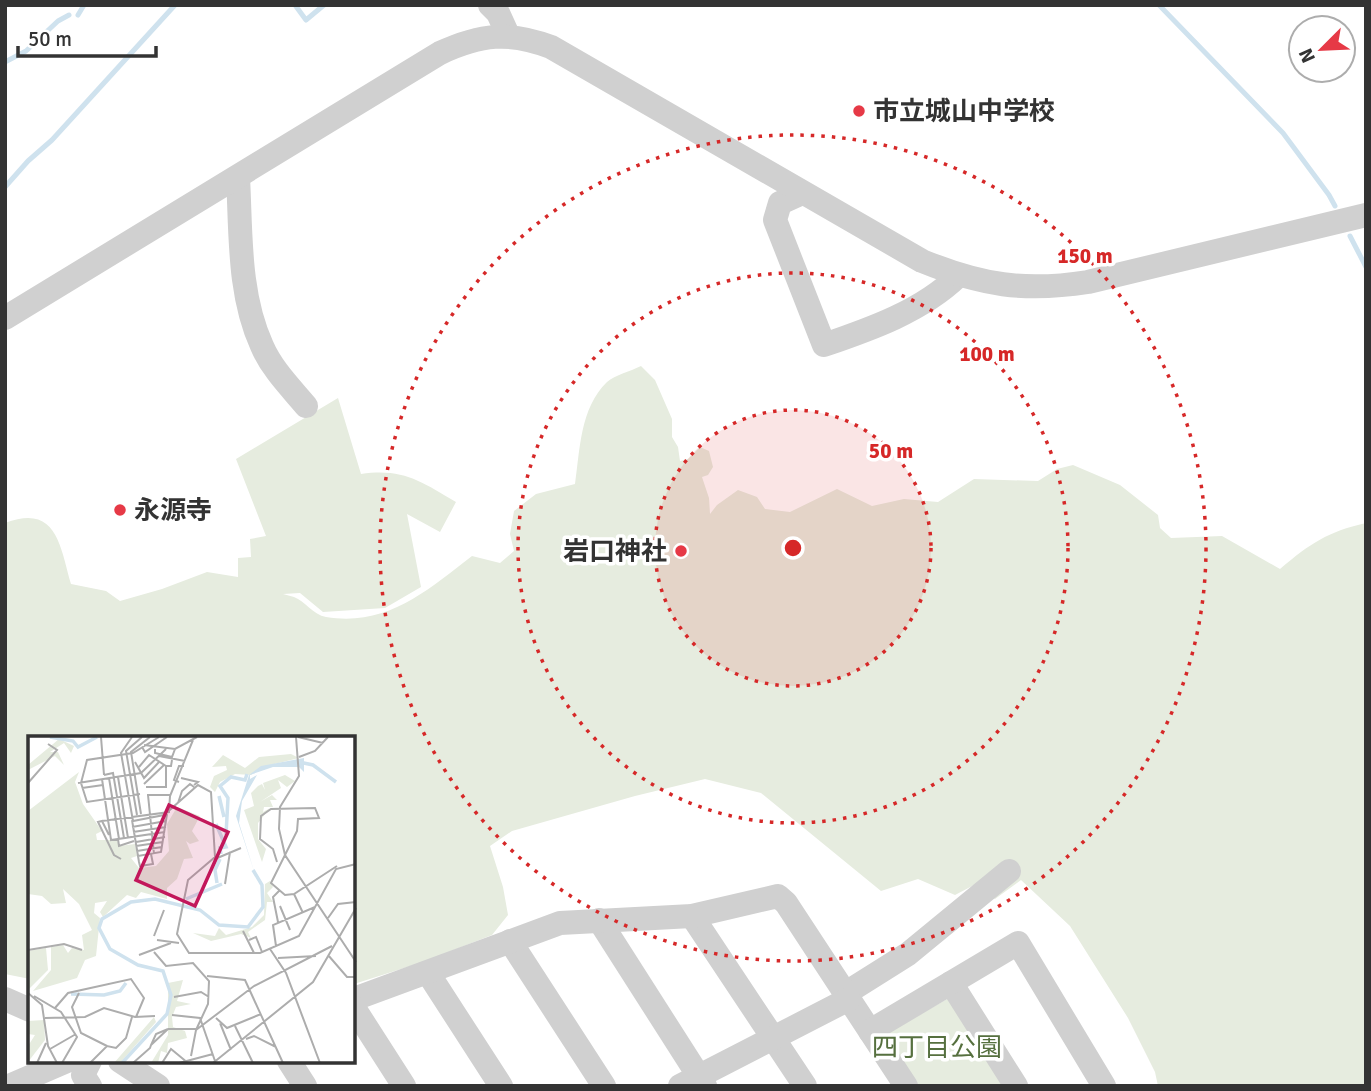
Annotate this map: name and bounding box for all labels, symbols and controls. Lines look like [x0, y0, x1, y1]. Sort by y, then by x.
scale bar [18, 14, 156, 58]
north arrow [1287, 14, 1357, 84]
text: 50 m [28, 26, 72, 52]
text: N [1294, 45, 1321, 66]
place label: 市立城山中学校 [873, 96, 1055, 128]
marker: 市立城山中学校 [851, 103, 867, 119]
text: 150 m [1057, 243, 1113, 269]
text: 100 m [959, 341, 1015, 367]
text: 50 m [869, 438, 913, 464]
place label: 永源寺 [134, 495, 212, 527]
marker: 永源寺 [112, 502, 128, 518]
place label: 岩口神社 [563, 536, 667, 568]
centre of rings [781, 536, 805, 560]
marker: 岩口神社 [673, 543, 689, 559]
inset map [28, 736, 355, 1063]
park label: 四丁目公園 [872, 1032, 1002, 1064]

